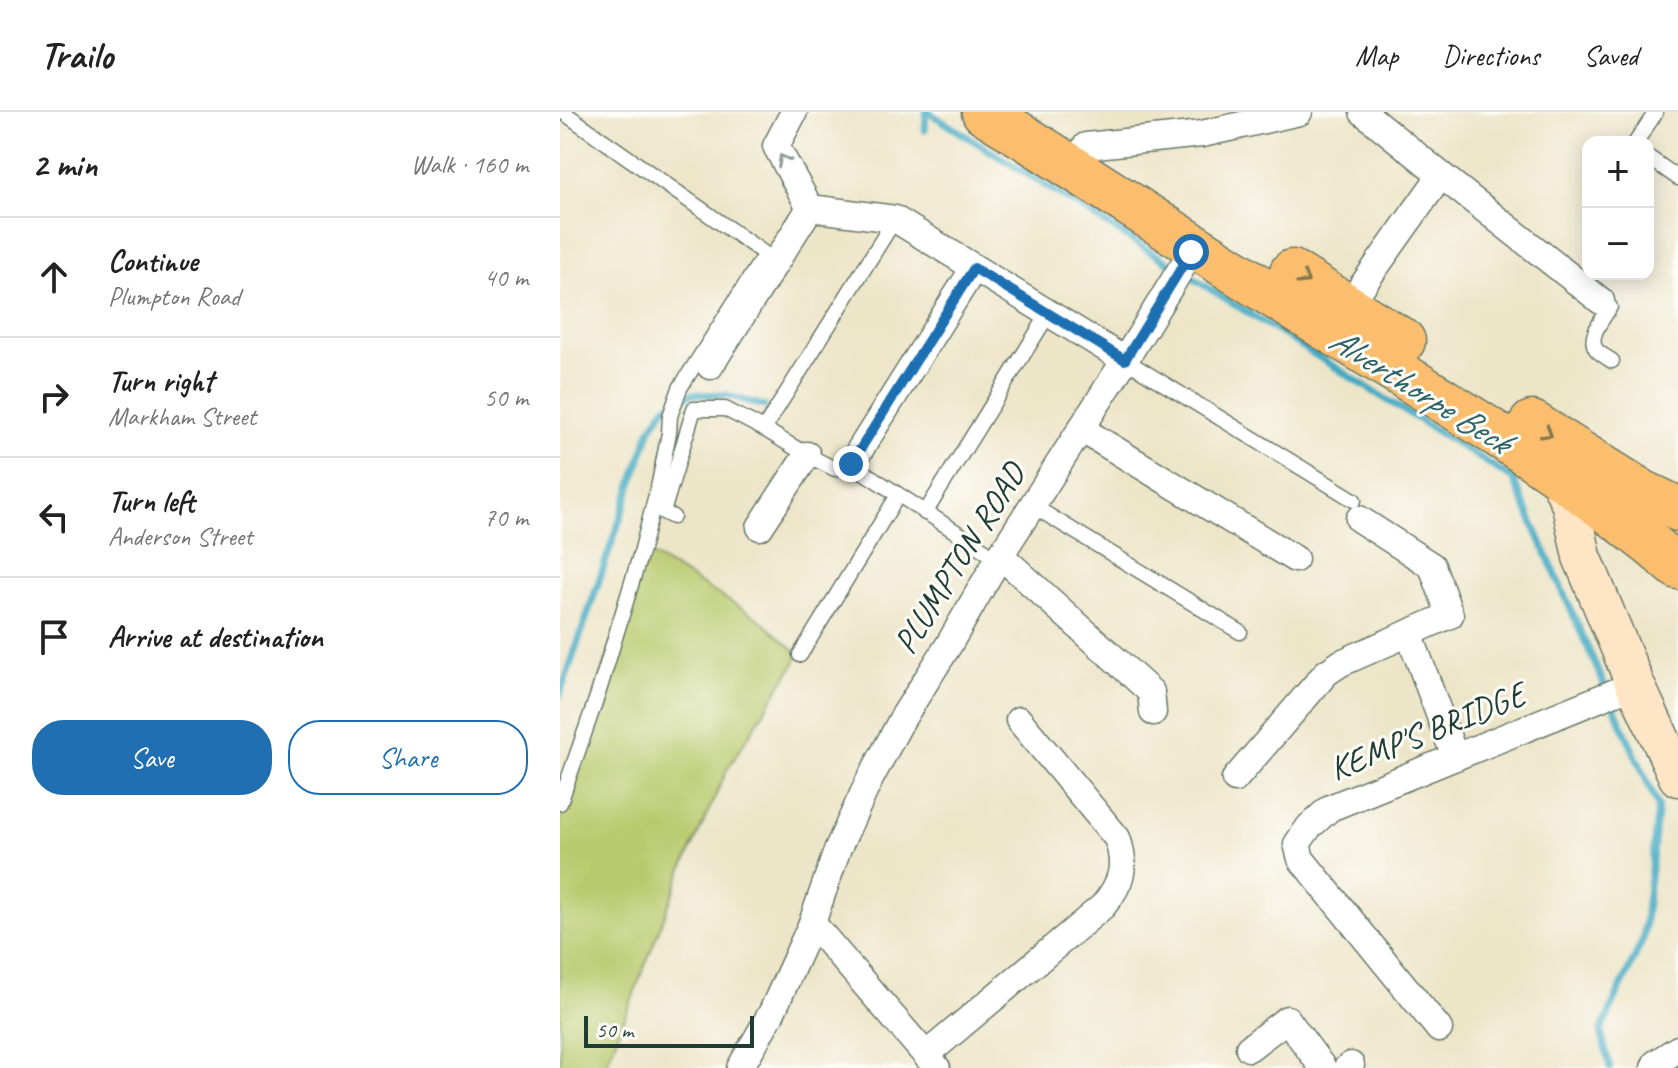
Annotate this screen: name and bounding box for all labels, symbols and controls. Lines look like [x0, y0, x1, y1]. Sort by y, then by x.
text: Trailo [40, 32, 113, 79]
text: Map [1355, 38, 1398, 73]
text: Directions [1442, 38, 1540, 73]
text: Saved [1584, 38, 1638, 73]
map controls [1582, 136, 1654, 280]
button: + [1582, 136, 1654, 208]
text: 2 min [32, 143, 97, 186]
text: Walk · 160 m [411, 148, 528, 181]
one-way arrow [778, 154, 793, 169]
button: − [1582, 208, 1654, 280]
route start [1173, 234, 1209, 270]
text: Continue [108, 242, 198, 280]
icon: ahead [32, 255, 76, 299]
text: 40 m [484, 261, 528, 294]
one-way arrow [1295, 269, 1310, 285]
text: Plumpton Road [108, 280, 240, 313]
water label: Alverthorpe Beck [1321, 316, 1525, 467]
text: Turn right [108, 362, 213, 400]
icon: right [32, 375, 76, 419]
text: 50 m [484, 381, 528, 414]
text: Markham Street [108, 400, 256, 433]
one-way arrow [1539, 423, 1553, 438]
route end [833, 446, 869, 482]
street label: PLUMPTON ROAD [883, 453, 1036, 661]
text: Turn left [108, 482, 195, 520]
icon: left [32, 495, 76, 539]
text: 70 m [484, 501, 528, 534]
text: Anderson Street [108, 520, 253, 553]
icon: arrive [32, 615, 76, 659]
text: Arrive at destination [108, 618, 323, 656]
street label: KEMP'S BRIDGE [1323, 671, 1535, 790]
button: Save [32, 720, 272, 795]
button: Share [288, 720, 528, 795]
scale bar [584, 1012, 754, 1048]
text: 50 m [596, 1016, 633, 1044]

